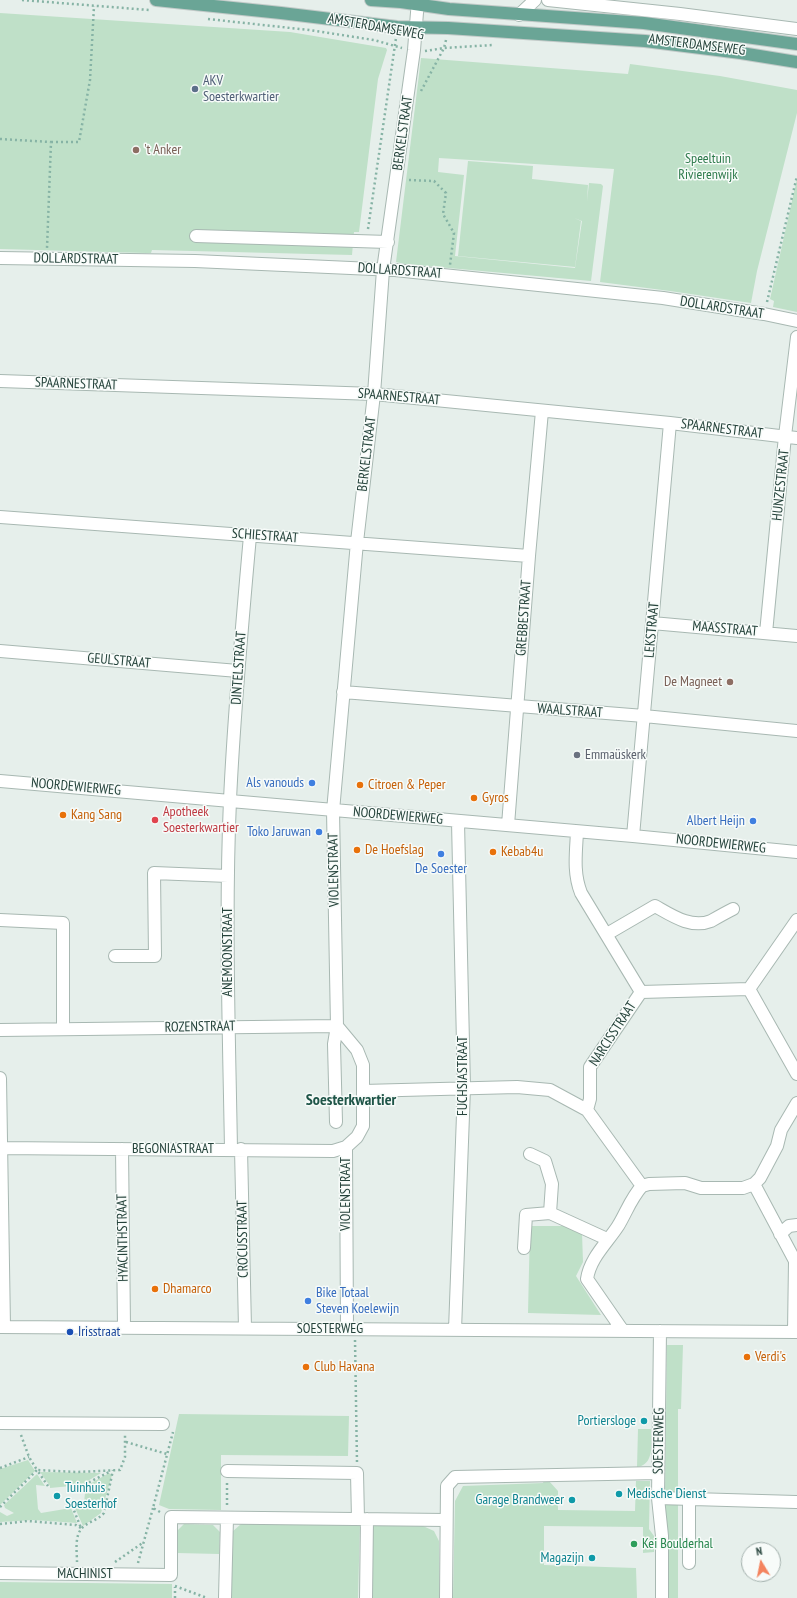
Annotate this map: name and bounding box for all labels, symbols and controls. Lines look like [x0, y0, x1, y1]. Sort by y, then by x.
street label: AMSTERDAMSEWEG [327, 10, 425, 44]
street label: AMSTERDAMSEWEG [648, 31, 746, 59]
place label: AKV Soesterkwartier [203, 73, 279, 106]
marker: AKV Soesterkwartier [190, 84, 200, 94]
street label: BERKELSTRAAT [389, 94, 417, 172]
place label: 't Anker [144, 142, 181, 158]
marker: 't Anker [131, 145, 141, 155]
park label: Speeltuin Rivierenwijk [678, 151, 738, 184]
street label: DOLLARDSTRAAT [33, 250, 119, 268]
street label: DOLLARDSTRAAT [357, 260, 443, 282]
street label: DOLLARDSTRAAT [679, 293, 765, 323]
street label: SPAARNESTRAAT [35, 374, 117, 394]
street label: SPAARNESTRAAT [357, 385, 441, 409]
street label: BERKELSTRAAT [354, 416, 380, 492]
street label: SPAARNESTRAAT [680, 416, 764, 442]
street label: HUNZESTRAAT [769, 448, 793, 522]
street label: SCHIESTRAAT [231, 525, 299, 547]
street label: GREBBESTRAAT [513, 579, 535, 657]
street label: LEKSTRAAT [641, 601, 663, 659]
street label: MAASSTRAAT [692, 618, 758, 640]
street label: DINTELSTRAAT [228, 631, 250, 705]
street label: GEULSTRAAT [87, 650, 151, 672]
place label: De Magneet [664, 674, 722, 690]
marker: De Magneet [725, 677, 735, 687]
street label: WAALSTRAAT [537, 700, 603, 722]
place label: Emmaüskerk [585, 747, 646, 763]
marker: Emmaüskerk [572, 750, 582, 760]
street label: NOORDEWIERWEG [30, 775, 122, 799]
place label: Als vanouds [246, 775, 304, 791]
place label: Citroen & Peper [368, 777, 446, 793]
marker: Als vanouds [307, 778, 317, 788]
marker: Citroen & Peper [355, 780, 365, 790]
place label: Gyros [482, 790, 509, 806]
marker: Gyros [469, 793, 479, 803]
place label: Apotheek Soesterkwartier [163, 804, 239, 836]
street label: NOORDEWIERWEG [352, 804, 444, 828]
place label: Kang Sang [71, 807, 122, 823]
marker: Kang Sang [58, 810, 68, 820]
place label: Albert Heijn [687, 813, 745, 829]
marker: Apotheek Soesterkwartier [150, 815, 160, 825]
marker: Albert Heijn [748, 816, 758, 826]
place label: Toko Jaruwan [247, 824, 311, 840]
marker: Toko Jaruwan [314, 827, 324, 837]
street label: NOORDEWIERWEG [675, 831, 767, 857]
street label: VIOLENSTRAAT [325, 833, 343, 907]
place label: De Hoefslag [365, 842, 424, 858]
place label: Kebab4u [501, 844, 543, 860]
marker: De Hoefslag [352, 845, 362, 855]
marker: Kebab4u [488, 847, 498, 857]
marker: De Soester [436, 849, 446, 859]
place label: De Soester [415, 861, 467, 877]
street label: ANEMOONSTRAAT [220, 907, 236, 997]
street label: NARCISSTRAAT [586, 999, 640, 1069]
street label: ROZENSTRAAT [164, 1018, 236, 1036]
street label: FUCHSIASTRAAT [455, 1036, 471, 1116]
district label: Soesterkwartier [306, 1090, 396, 1110]
street label: BEGONIASTRAAT [132, 1141, 214, 1157]
street label: VIOLENSTRAAT [338, 1157, 354, 1231]
street label: HYACINTHSTRAAT [114, 1194, 132, 1282]
street label: CROCUSSTRAAT [234, 1200, 252, 1278]
place label: Dhamarco [163, 1281, 211, 1297]
marker: Dhamarco [150, 1284, 160, 1294]
place label: Bike Totaal Steven Koelewijn [316, 1285, 399, 1318]
marker: Bike Totaal Steven Koelewijn [303, 1296, 313, 1306]
street label: SOESTERWEG [297, 1321, 363, 1337]
place label: Irisstraat [78, 1324, 120, 1340]
marker: Irisstraat [65, 1327, 75, 1337]
place label: Verdi's [755, 1349, 786, 1365]
marker: Verdi's [742, 1352, 752, 1362]
place label: Club Havana [314, 1359, 375, 1375]
marker: Club Havana [301, 1362, 311, 1372]
street label: SOESTERWEG [650, 1408, 668, 1474]
place label: Portiersloge [577, 1413, 636, 1429]
marker: Portiersloge [639, 1416, 649, 1426]
place label: Tuinhuis Soesterhof [65, 1480, 117, 1512]
place label: Medische Dienst [627, 1486, 706, 1502]
marker: Medische Dienst [614, 1489, 624, 1499]
marker: Tuinhuis Soesterhof [52, 1491, 62, 1501]
place label: Garage Brandweer [476, 1492, 564, 1508]
marker: Garage Brandweer [567, 1495, 577, 1505]
place label: Kei Boulderhal [642, 1536, 713, 1552]
marker: Kei Boulderhal [629, 1539, 639, 1549]
north arrow [741, 1542, 781, 1582]
text: N [755, 1544, 763, 1559]
place label: Magazijn [541, 1550, 584, 1566]
marker: Magazijn [587, 1553, 597, 1563]
street label: MACHINIST [57, 1566, 113, 1582]

